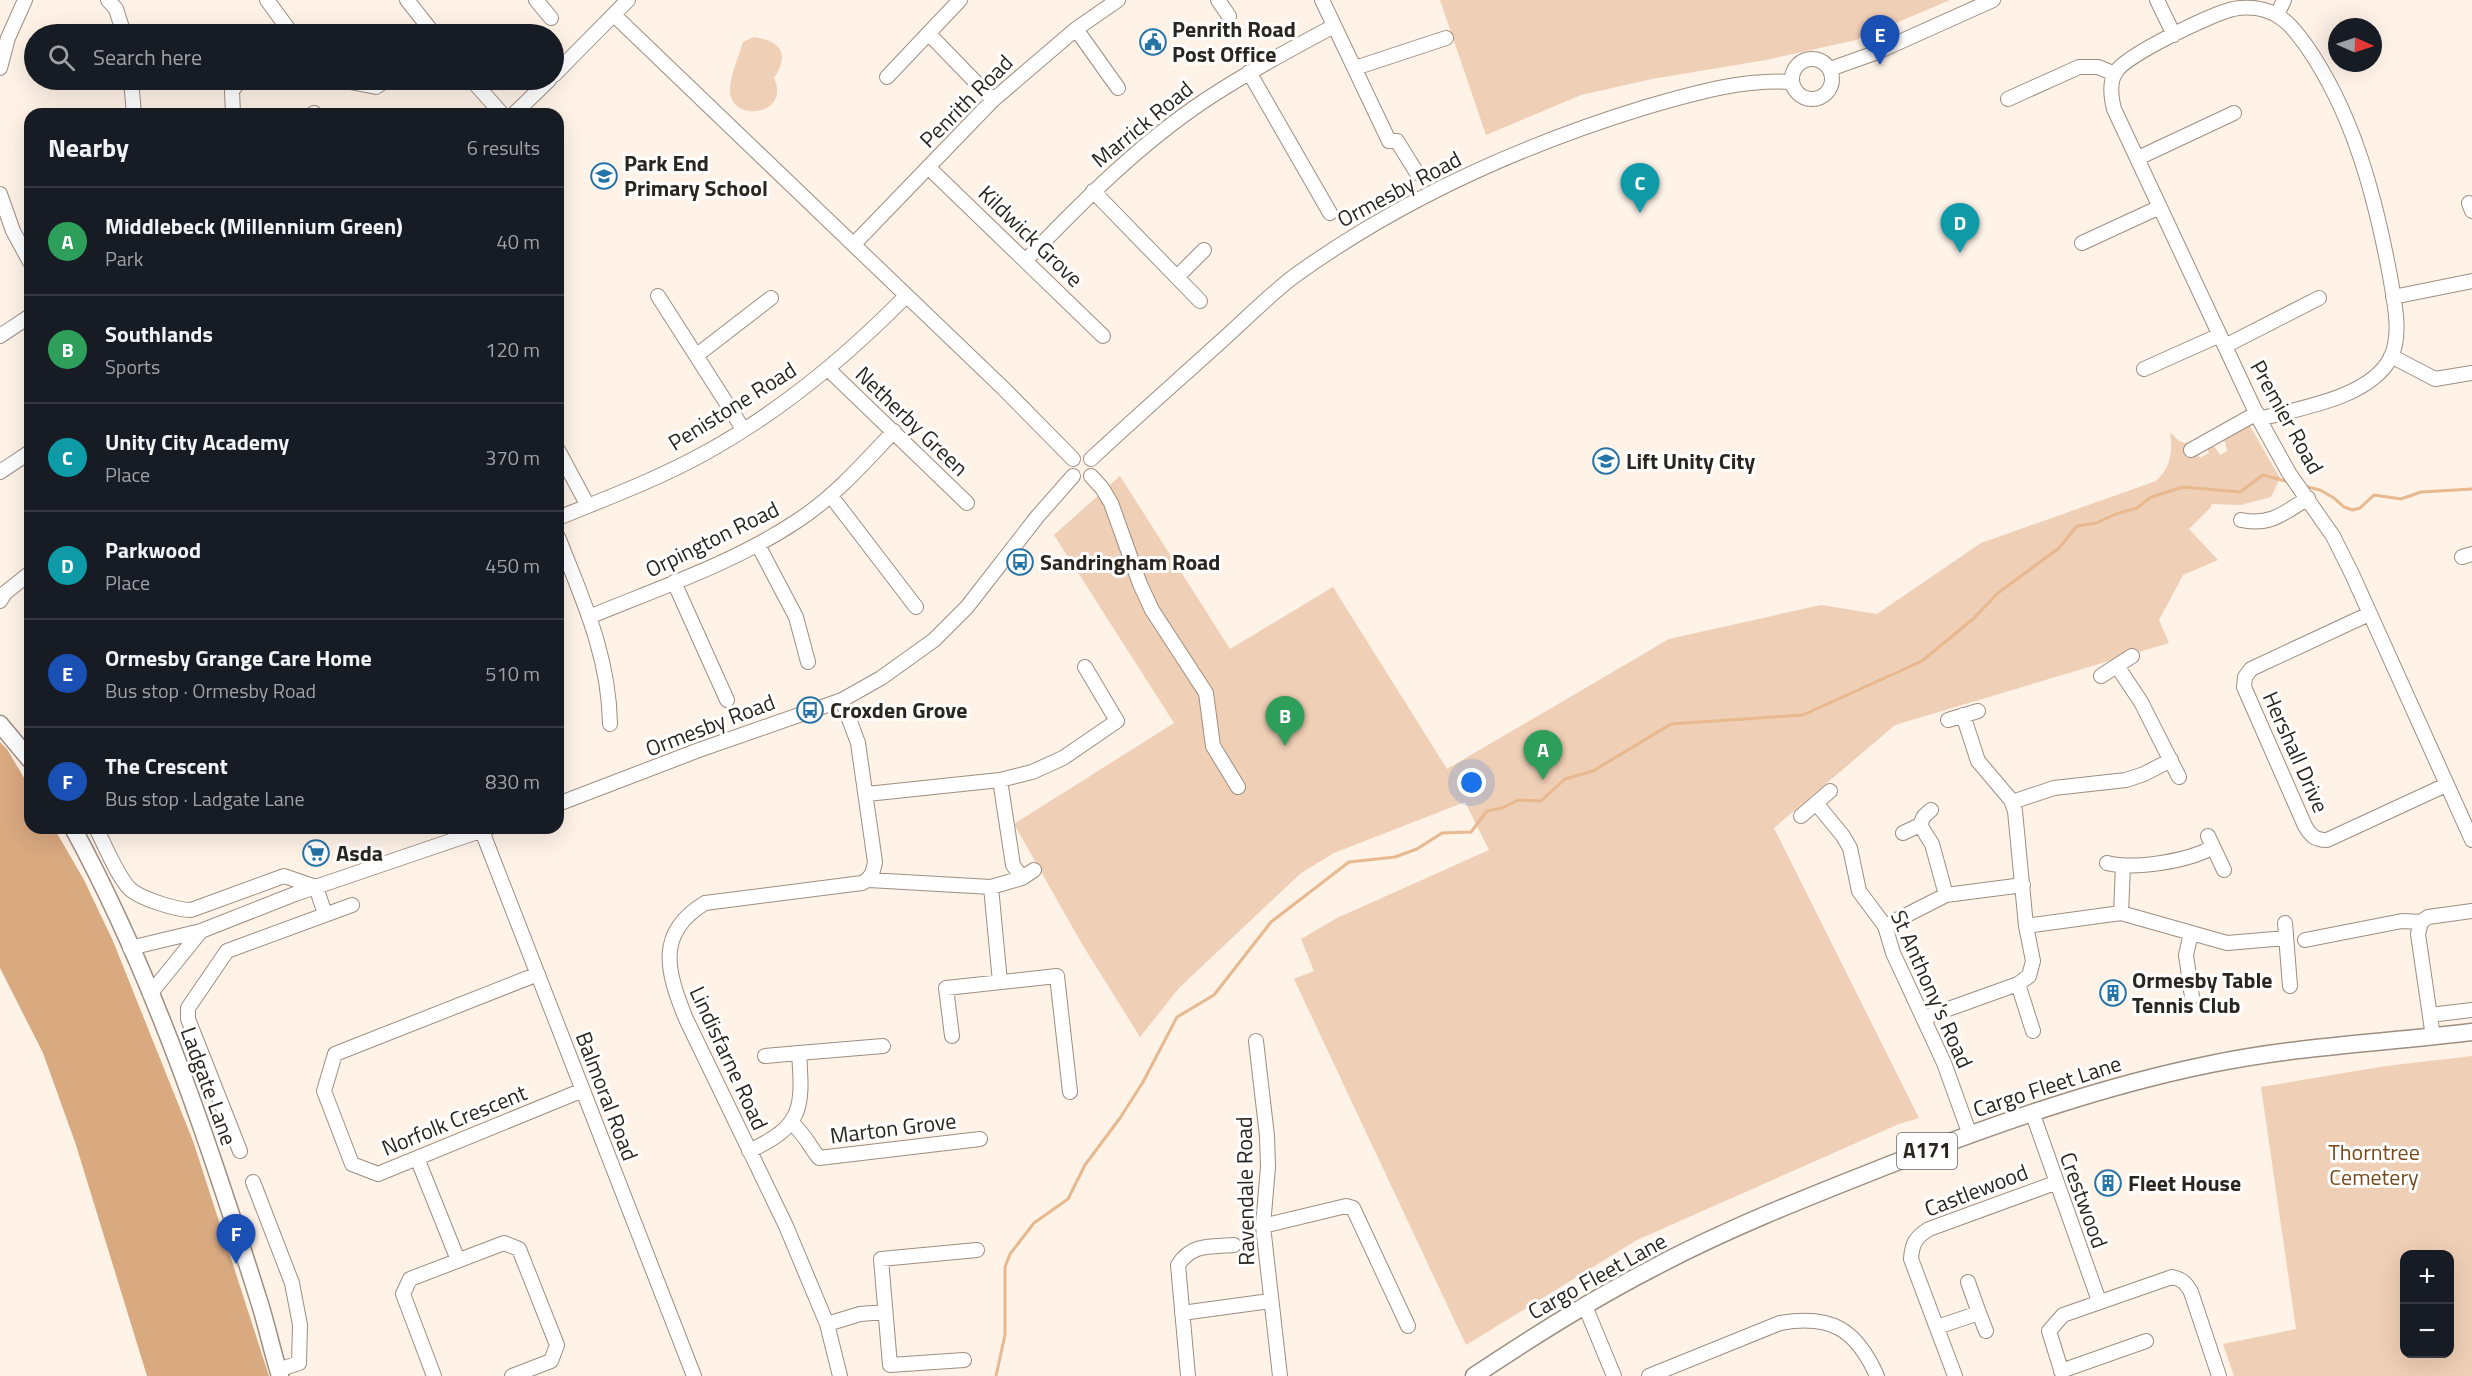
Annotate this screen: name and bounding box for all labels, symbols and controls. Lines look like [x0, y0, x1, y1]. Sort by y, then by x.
place label: Penrith Road Post Office [1172, 12, 1296, 71]
pin: E [1860, 16, 1900, 65]
north arrow [2328, 18, 2382, 72]
search box [24, 24, 564, 90]
public building icon: Penrith Road Post Office [1138, 27, 1168, 57]
text: Search here [93, 40, 202, 74]
icon: search [45, 41, 78, 74]
street label: Penrith Road [911, 46, 1021, 156]
street label: Marrick Road [1084, 72, 1200, 176]
text: Nearby [48, 128, 129, 167]
text: 6 results [467, 132, 540, 163]
street label: Ormesby Road [1331, 142, 1467, 236]
place label: Park End Primary School [624, 146, 768, 205]
school or university icon: Park End Primary School [589, 161, 619, 191]
pin: C [1620, 164, 1660, 213]
street label: Kildwick Grove [971, 177, 1091, 295]
pin: D [1940, 204, 1980, 253]
text: Middlebeck (Millennium Green) [105, 209, 403, 243]
text: A [61, 226, 74, 257]
text: 40 m [496, 226, 540, 257]
text: Park [105, 243, 143, 274]
text: Southlands [105, 317, 213, 351]
text: B [61, 334, 74, 365]
text: 120 m [485, 334, 540, 365]
text: Sports [105, 351, 160, 382]
street label: Penistone Road [661, 353, 803, 459]
street label: Premier Road [2242, 354, 2332, 480]
street label: Netherby Green [848, 358, 976, 484]
text: Unity City Academy [105, 425, 289, 459]
text: C [62, 442, 73, 473]
text: 370 m [485, 442, 540, 473]
place label: Lift Unity City [1626, 444, 1755, 478]
school or university icon: Lift Unity City [1591, 446, 1621, 476]
text: Place [105, 459, 150, 490]
street label: Orpington Road [639, 492, 785, 586]
text: Parkwood [105, 533, 201, 567]
place label: Sandringham Road [1040, 545, 1220, 579]
bus stop icon: Sandringham Road [1005, 547, 1035, 577]
text: D [61, 550, 74, 581]
text: 450 m [485, 550, 540, 581]
text: Place [105, 567, 150, 598]
text: Ormesby Grange Care Home [105, 641, 372, 675]
text: E [62, 658, 73, 689]
text: 510 m [485, 658, 540, 689]
text: Bus stop · Ormesby Road [105, 675, 316, 706]
street label: Ormesby Road [640, 685, 780, 765]
street label: Hershall Drive [2254, 686, 2338, 818]
place label: Croxden Grove [830, 693, 967, 727]
bus stop icon: Croxden Grove [795, 695, 825, 725]
pin: B [1266, 696, 1304, 746]
pin: A [1524, 730, 1562, 780]
text: The Crescent [105, 749, 228, 783]
text: F [62, 766, 73, 797]
text: 830 m [485, 766, 540, 797]
your location [1457, 768, 1486, 797]
text: Bus stop · Ladgate Lane [105, 783, 305, 814]
place label: Asda [336, 836, 383, 870]
supermarket icon: Asda [301, 838, 331, 868]
street label: St Anthony's Road [1882, 905, 1982, 1073]
place label: Ormesby Table Tennis Club [2132, 963, 2273, 1022]
building icon: Ormesby Table Tennis Club [2098, 978, 2128, 1008]
street label: Lindisfarne Road [681, 980, 777, 1136]
street label: Ladgate Lane [172, 1022, 246, 1150]
street label: Balmoral Road [567, 1026, 647, 1166]
street label: Cargo Fleet Lane [1968, 1046, 2126, 1126]
street label: Norfolk Crescent [376, 1075, 532, 1165]
street label: Marton Grove [828, 1103, 958, 1153]
street label: Ravendale Road [1227, 1116, 1263, 1266]
road number: A171 [1897, 1133, 1957, 1169]
park label: Thorntree Cemetery [2328, 1135, 2420, 1194]
street label: Crestwood [2051, 1147, 2117, 1253]
street label: Castlewood [1919, 1155, 2033, 1225]
place label: Fleet House [2128, 1166, 2241, 1200]
building icon: Fleet House [2093, 1168, 2123, 1198]
pin: F [216, 1214, 256, 1264]
street label: Cargo Fleet Lane [1521, 1224, 1673, 1328]
map controls [2400, 1250, 2454, 1358]
button: + [2400, 1250, 2454, 1304]
button: − [2400, 1304, 2454, 1358]

